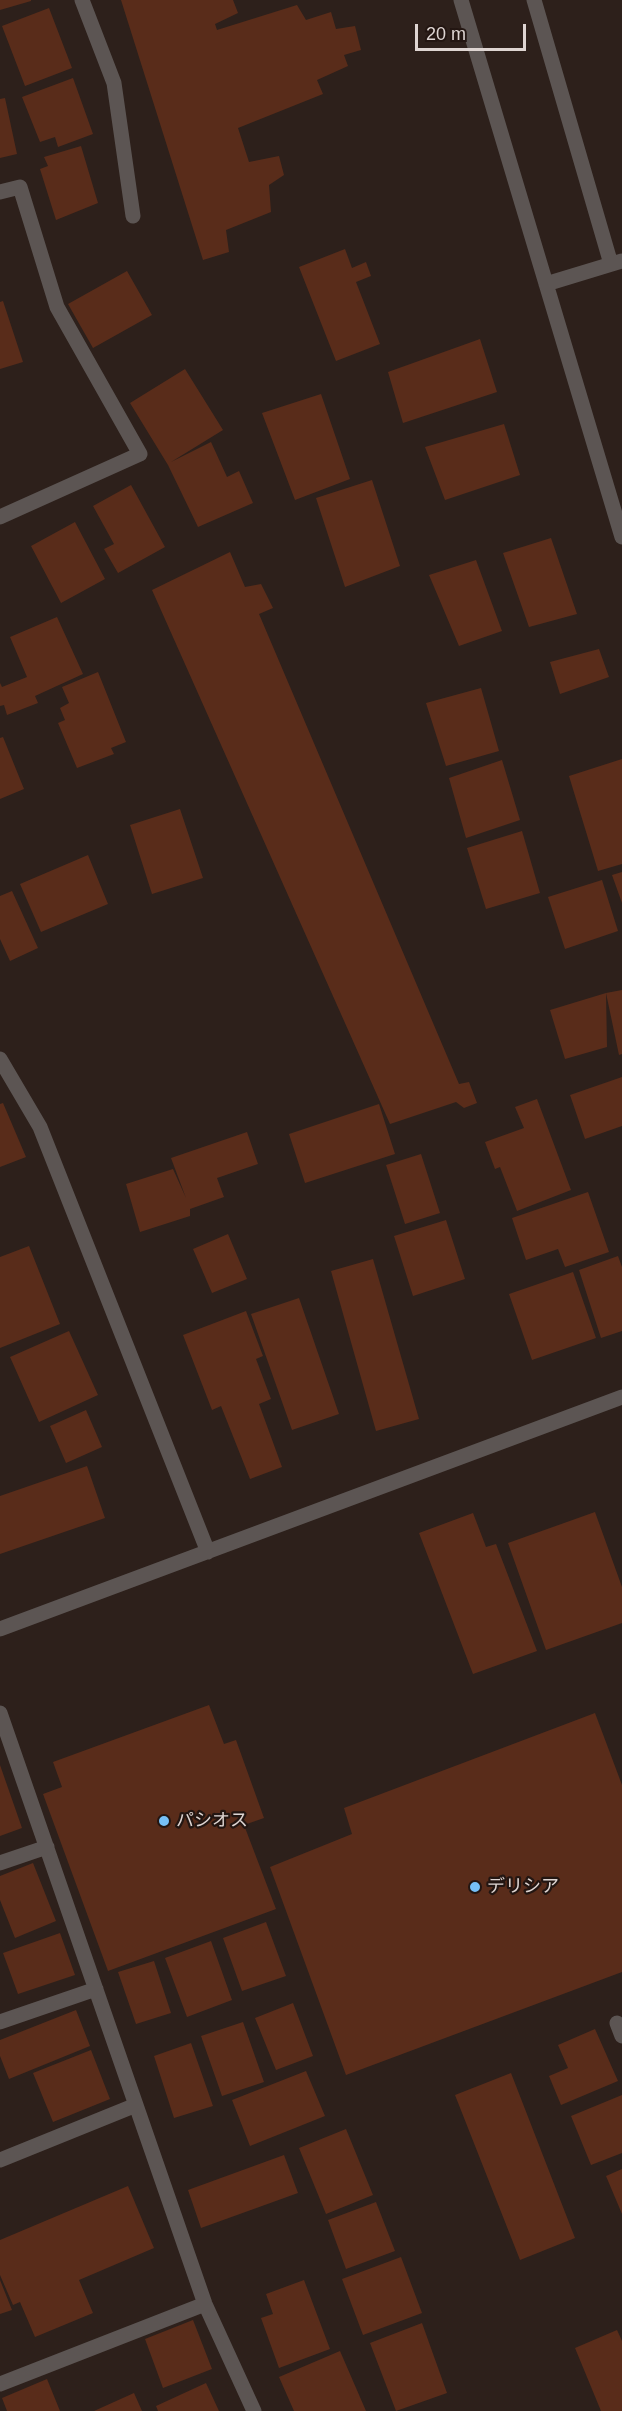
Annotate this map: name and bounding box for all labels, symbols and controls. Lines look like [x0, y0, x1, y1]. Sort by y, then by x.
scale bar [418, 12, 529, 50]
text: 20 m [426, 24, 466, 44]
place label: パシオス [176, 1810, 248, 1832]
marker: パシオス [157, 1814, 171, 1828]
place label: デリシア [487, 1876, 559, 1898]
marker: デリシア [468, 1880, 482, 1894]

